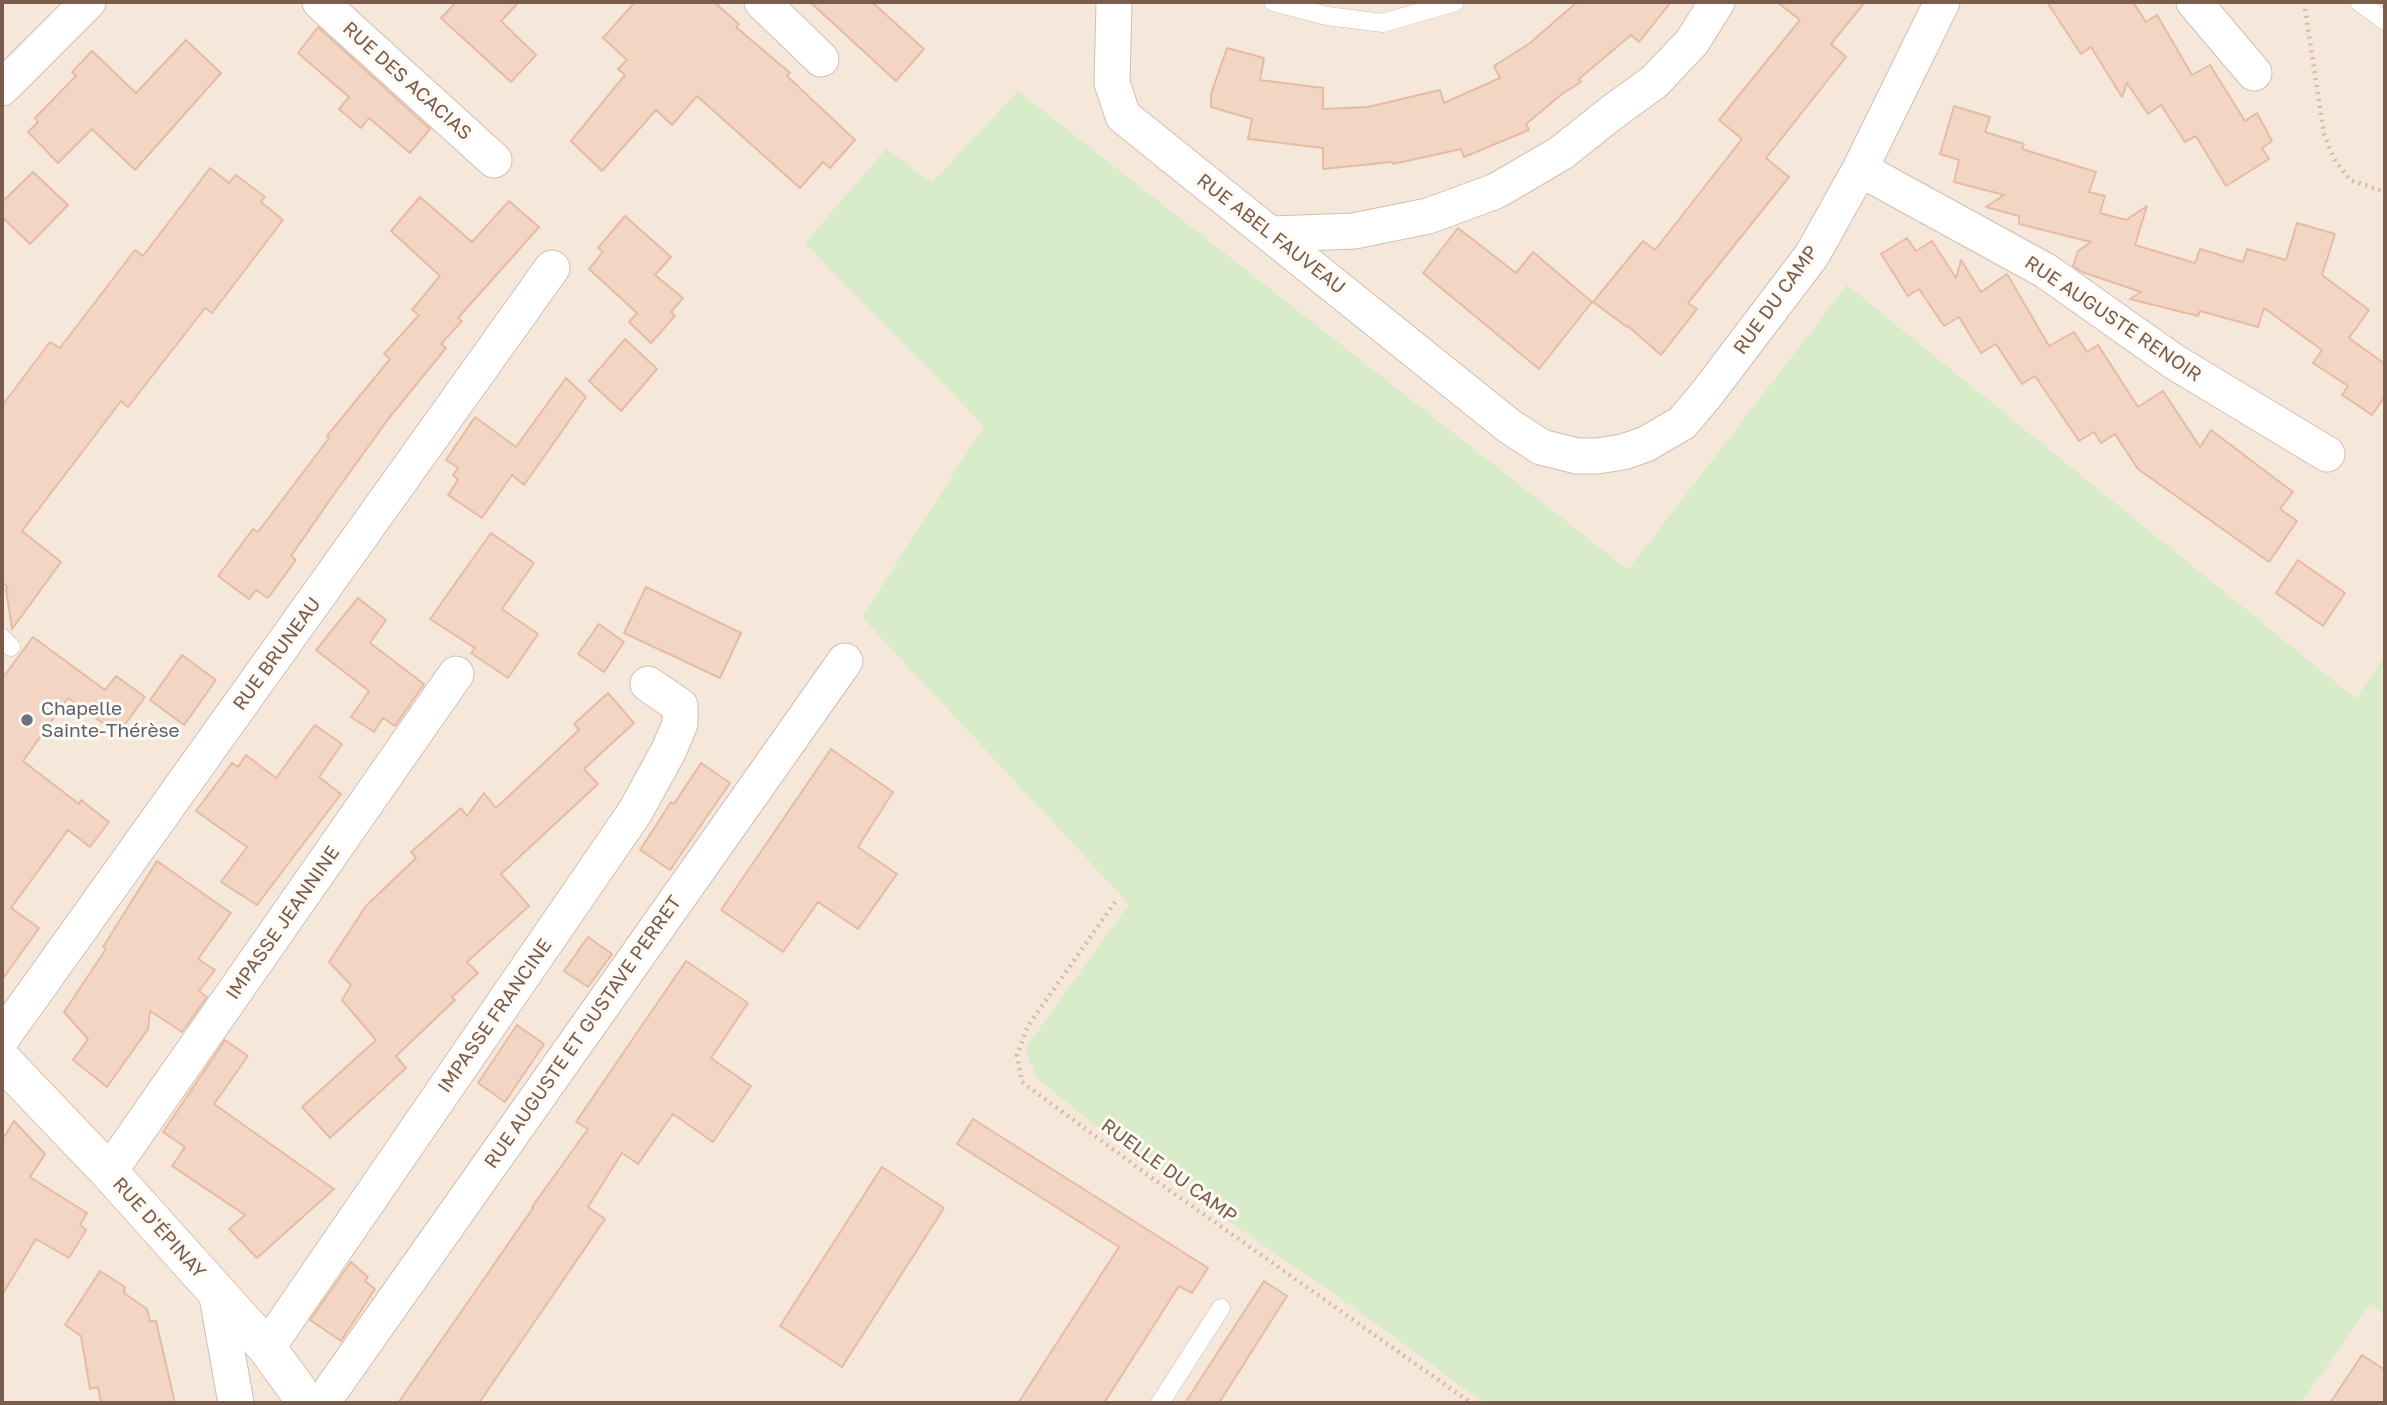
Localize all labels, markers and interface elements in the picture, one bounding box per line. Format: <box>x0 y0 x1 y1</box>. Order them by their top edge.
street label: RUE DES ACACIAS <box>338 17 476 145</box>
street label: RUE ABEL FAUVEAU <box>1192 169 1350 299</box>
street label: RUE DU CAMP <box>1729 241 1823 359</box>
street label: RUE AUGUSTE RENOIR <box>2020 251 2206 387</box>
street label: RUE BRUNEAU <box>228 593 326 715</box>
place label: Chapelle Sainte-Thérèse <box>41 698 180 742</box>
marker: Chapelle Sainte-Thérèse <box>19 712 35 728</box>
street label: IMPASSE JEANNINE <box>221 842 345 1004</box>
street label: RUE AUGUSTE ET GUSTAVE PERRET <box>480 891 686 1173</box>
street label: IMPASSE FRANCINE <box>433 935 557 1097</box>
street label: RUELLE DU CAMP <box>1097 1114 1241 1228</box>
street label: RUE D'ÉPINAY <box>108 1173 210 1283</box>

